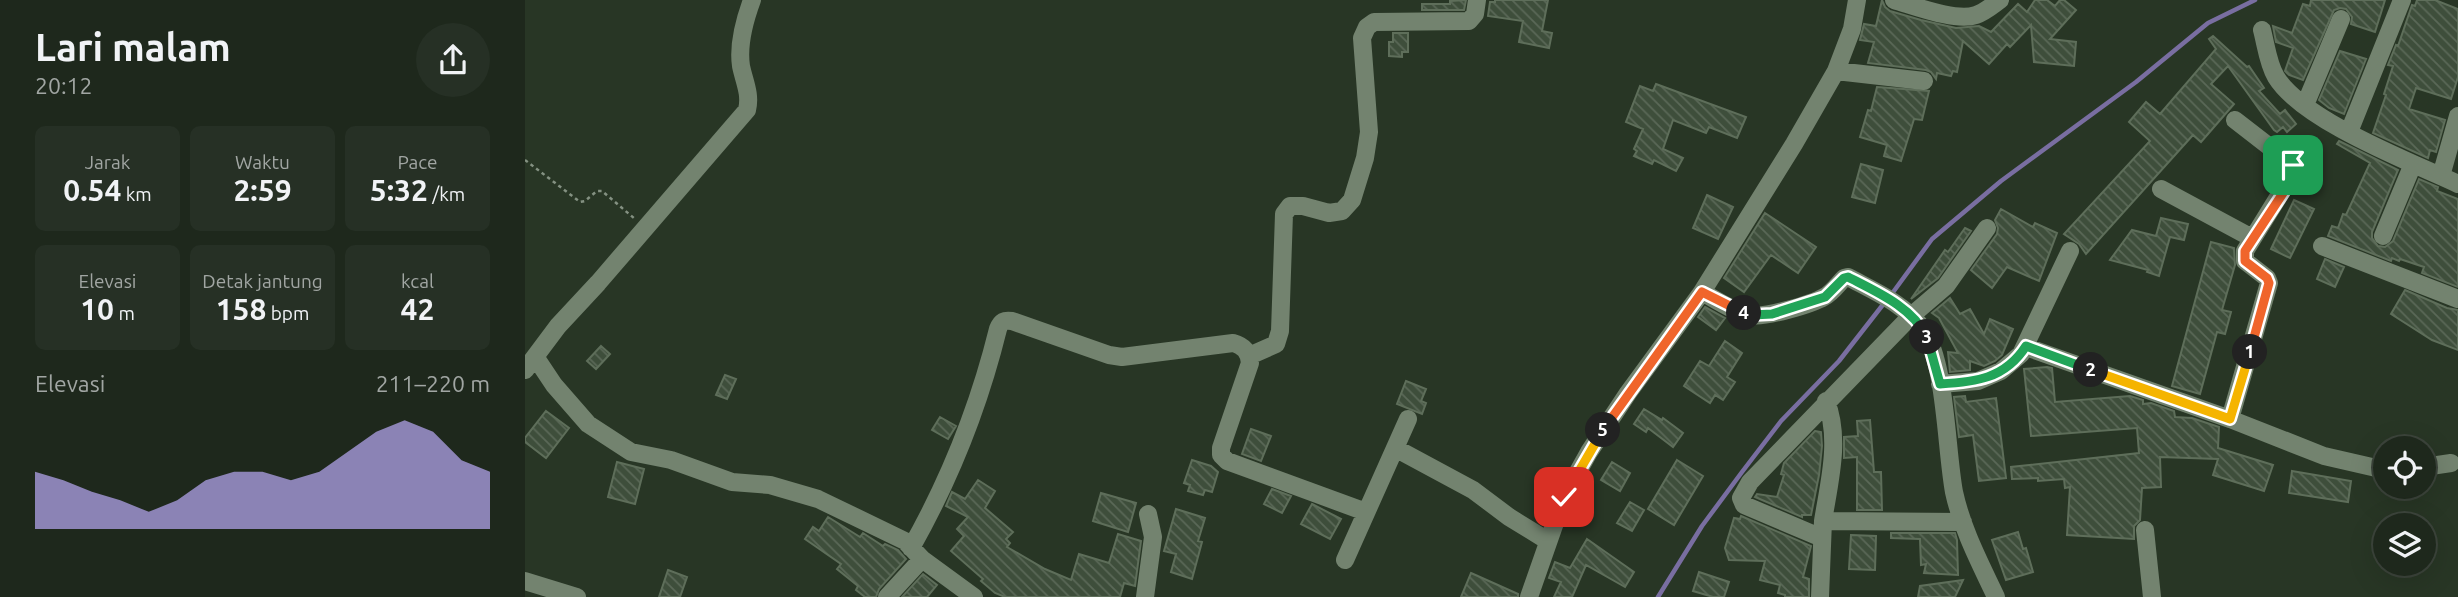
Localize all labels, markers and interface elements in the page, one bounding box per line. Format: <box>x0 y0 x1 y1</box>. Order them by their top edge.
button: share <box>416 23 490 97</box>
text: Lari malam <box>35 26 231 68</box>
text: 20:12 <box>35 73 93 98</box>
pin <box>2263 135 2323 195</box>
icon: arrive <box>2274 146 2312 184</box>
text: Jarak <box>85 151 130 173</box>
text: Waktu <box>235 151 290 173</box>
text: Pace <box>397 151 438 173</box>
text: 0.54 <box>63 173 121 207</box>
text: 2:59 <box>233 173 292 207</box>
text: 5:32 <box>370 173 428 207</box>
text: km <box>121 183 152 205</box>
text: /km <box>428 183 465 205</box>
text: Elevasi <box>78 270 137 292</box>
text: Detak jantung <box>202 270 323 292</box>
text: kcal <box>401 270 434 292</box>
text: 10 <box>80 292 114 326</box>
text: 158 <box>216 292 266 326</box>
text: 42 <box>401 292 434 326</box>
pin: 4 <box>1727 296 1761 330</box>
text: 4 <box>1738 301 1749 323</box>
text: m <box>114 302 135 324</box>
text: bpm <box>266 302 309 324</box>
pin: 3 <box>1909 320 1945 354</box>
text: 3 <box>1921 325 1932 347</box>
pin: 1 <box>2233 334 2267 370</box>
text: 1 <box>2244 340 2255 362</box>
pin: 2 <box>2073 352 2109 388</box>
text: 2 <box>2085 358 2096 380</box>
text: Elevasi <box>35 371 105 396</box>
text: 211–220 m <box>376 371 490 396</box>
pin: 5 <box>1585 412 1621 448</box>
text: 5 <box>1597 418 1608 440</box>
map controls <box>2373 436 2436 576</box>
button: locate <box>2373 436 2436 499</box>
pin <box>1534 467 1594 527</box>
icon: check <box>1545 478 1583 516</box>
button: layers <box>2373 513 2436 576</box>

